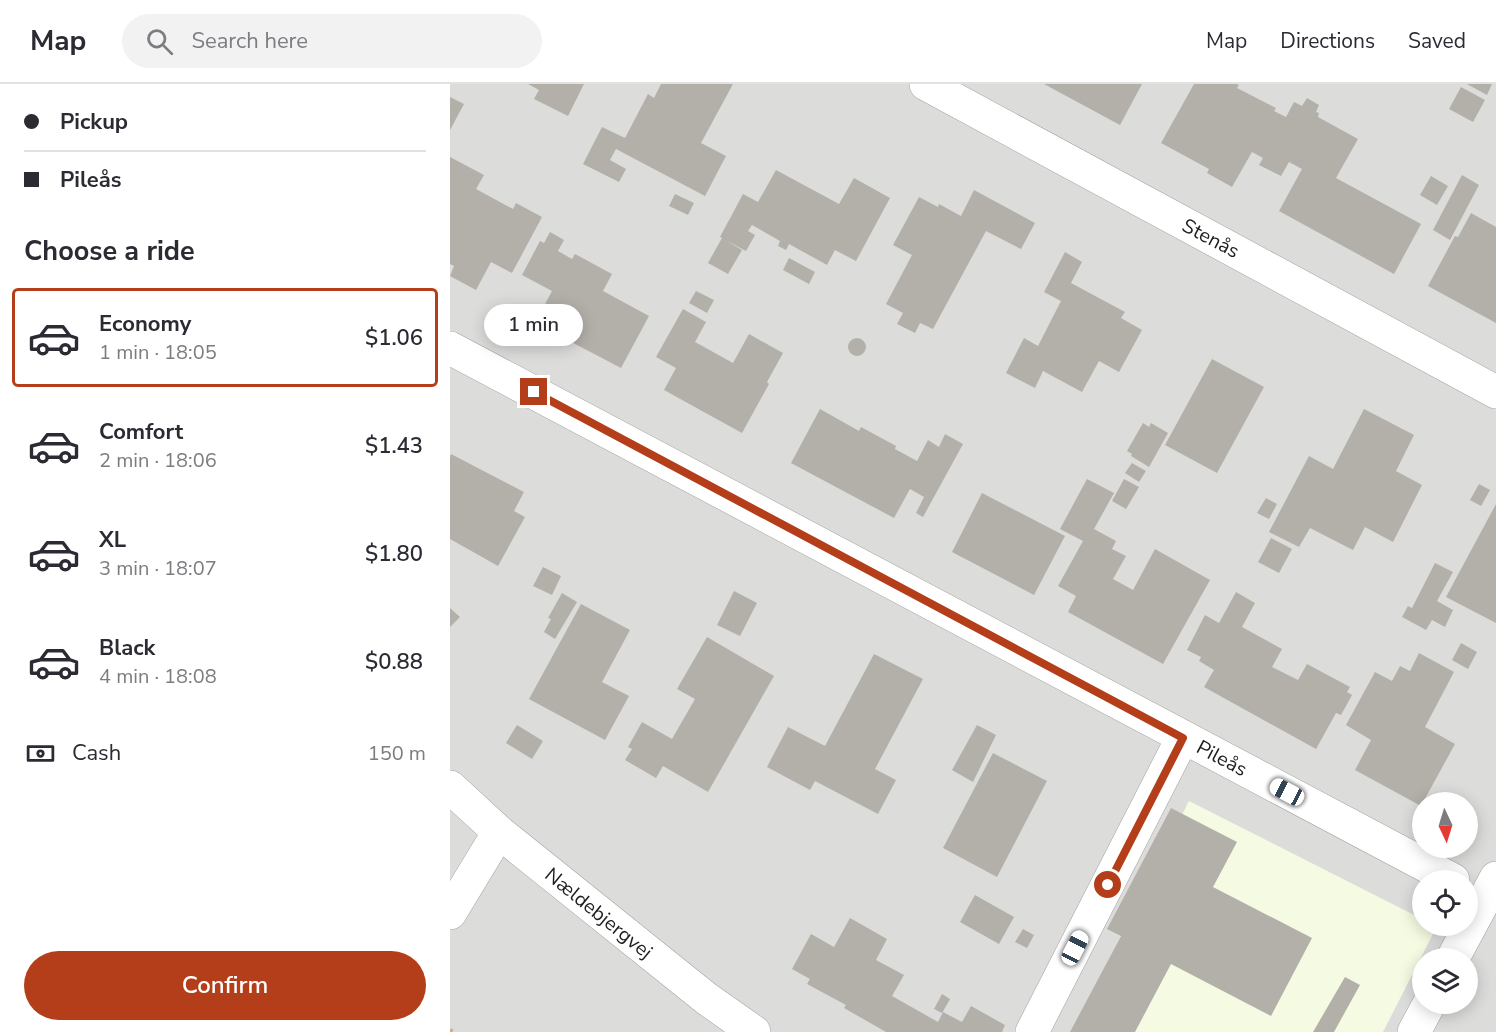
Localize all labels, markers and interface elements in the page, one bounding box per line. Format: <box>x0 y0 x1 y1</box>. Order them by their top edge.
search box <box>122 14 542 68</box>
text: Map <box>30 22 86 60</box>
icon: search <box>143 25 176 58</box>
text: Search here <box>191 26 308 56</box>
text: Map <box>1206 27 1247 55</box>
text: Directions <box>1280 27 1375 55</box>
text: Saved <box>1408 27 1466 55</box>
text: Pickup <box>60 107 128 137</box>
text: Pileås <box>60 165 122 195</box>
street label: Stenås <box>1177 212 1244 265</box>
text: Choose a ride <box>24 233 195 270</box>
callout: 1 min <box>484 305 584 347</box>
text: Economy <box>99 309 191 339</box>
icon: car <box>27 311 81 365</box>
text: 1 min <box>508 311 559 338</box>
text: $1.06 <box>365 323 423 353</box>
text: 1 min · 18:05 <box>99 339 217 366</box>
route end <box>520 378 547 405</box>
text: Comfort <box>99 417 183 447</box>
icon: car <box>27 419 81 473</box>
text: $1.43 <box>365 431 423 461</box>
text: 2 min · 18:06 <box>99 447 217 474</box>
text: XL <box>99 525 126 555</box>
icon: car <box>27 527 81 581</box>
text: $1.80 <box>365 539 423 569</box>
text: 3 min · 18:07 <box>99 555 217 582</box>
text: Black <box>99 633 155 663</box>
icon: car <box>27 635 81 689</box>
text: $0.88 <box>365 647 423 677</box>
text: 4 min · 18:08 <box>99 663 217 690</box>
street label: Pileås <box>1192 734 1252 783</box>
icon: cash <box>24 737 57 770</box>
text: Cash <box>72 738 121 768</box>
text: 150 m <box>368 740 426 767</box>
car <box>1267 776 1307 808</box>
north arrow <box>1412 792 1478 858</box>
map controls <box>1412 792 1478 1014</box>
street label: Nældebjergvej <box>539 862 658 965</box>
button: locate <box>1412 870 1478 936</box>
route start <box>1094 871 1121 898</box>
car <box>1059 928 1091 968</box>
button: layers <box>1412 948 1478 1014</box>
button: Confirm <box>24 951 426 1020</box>

